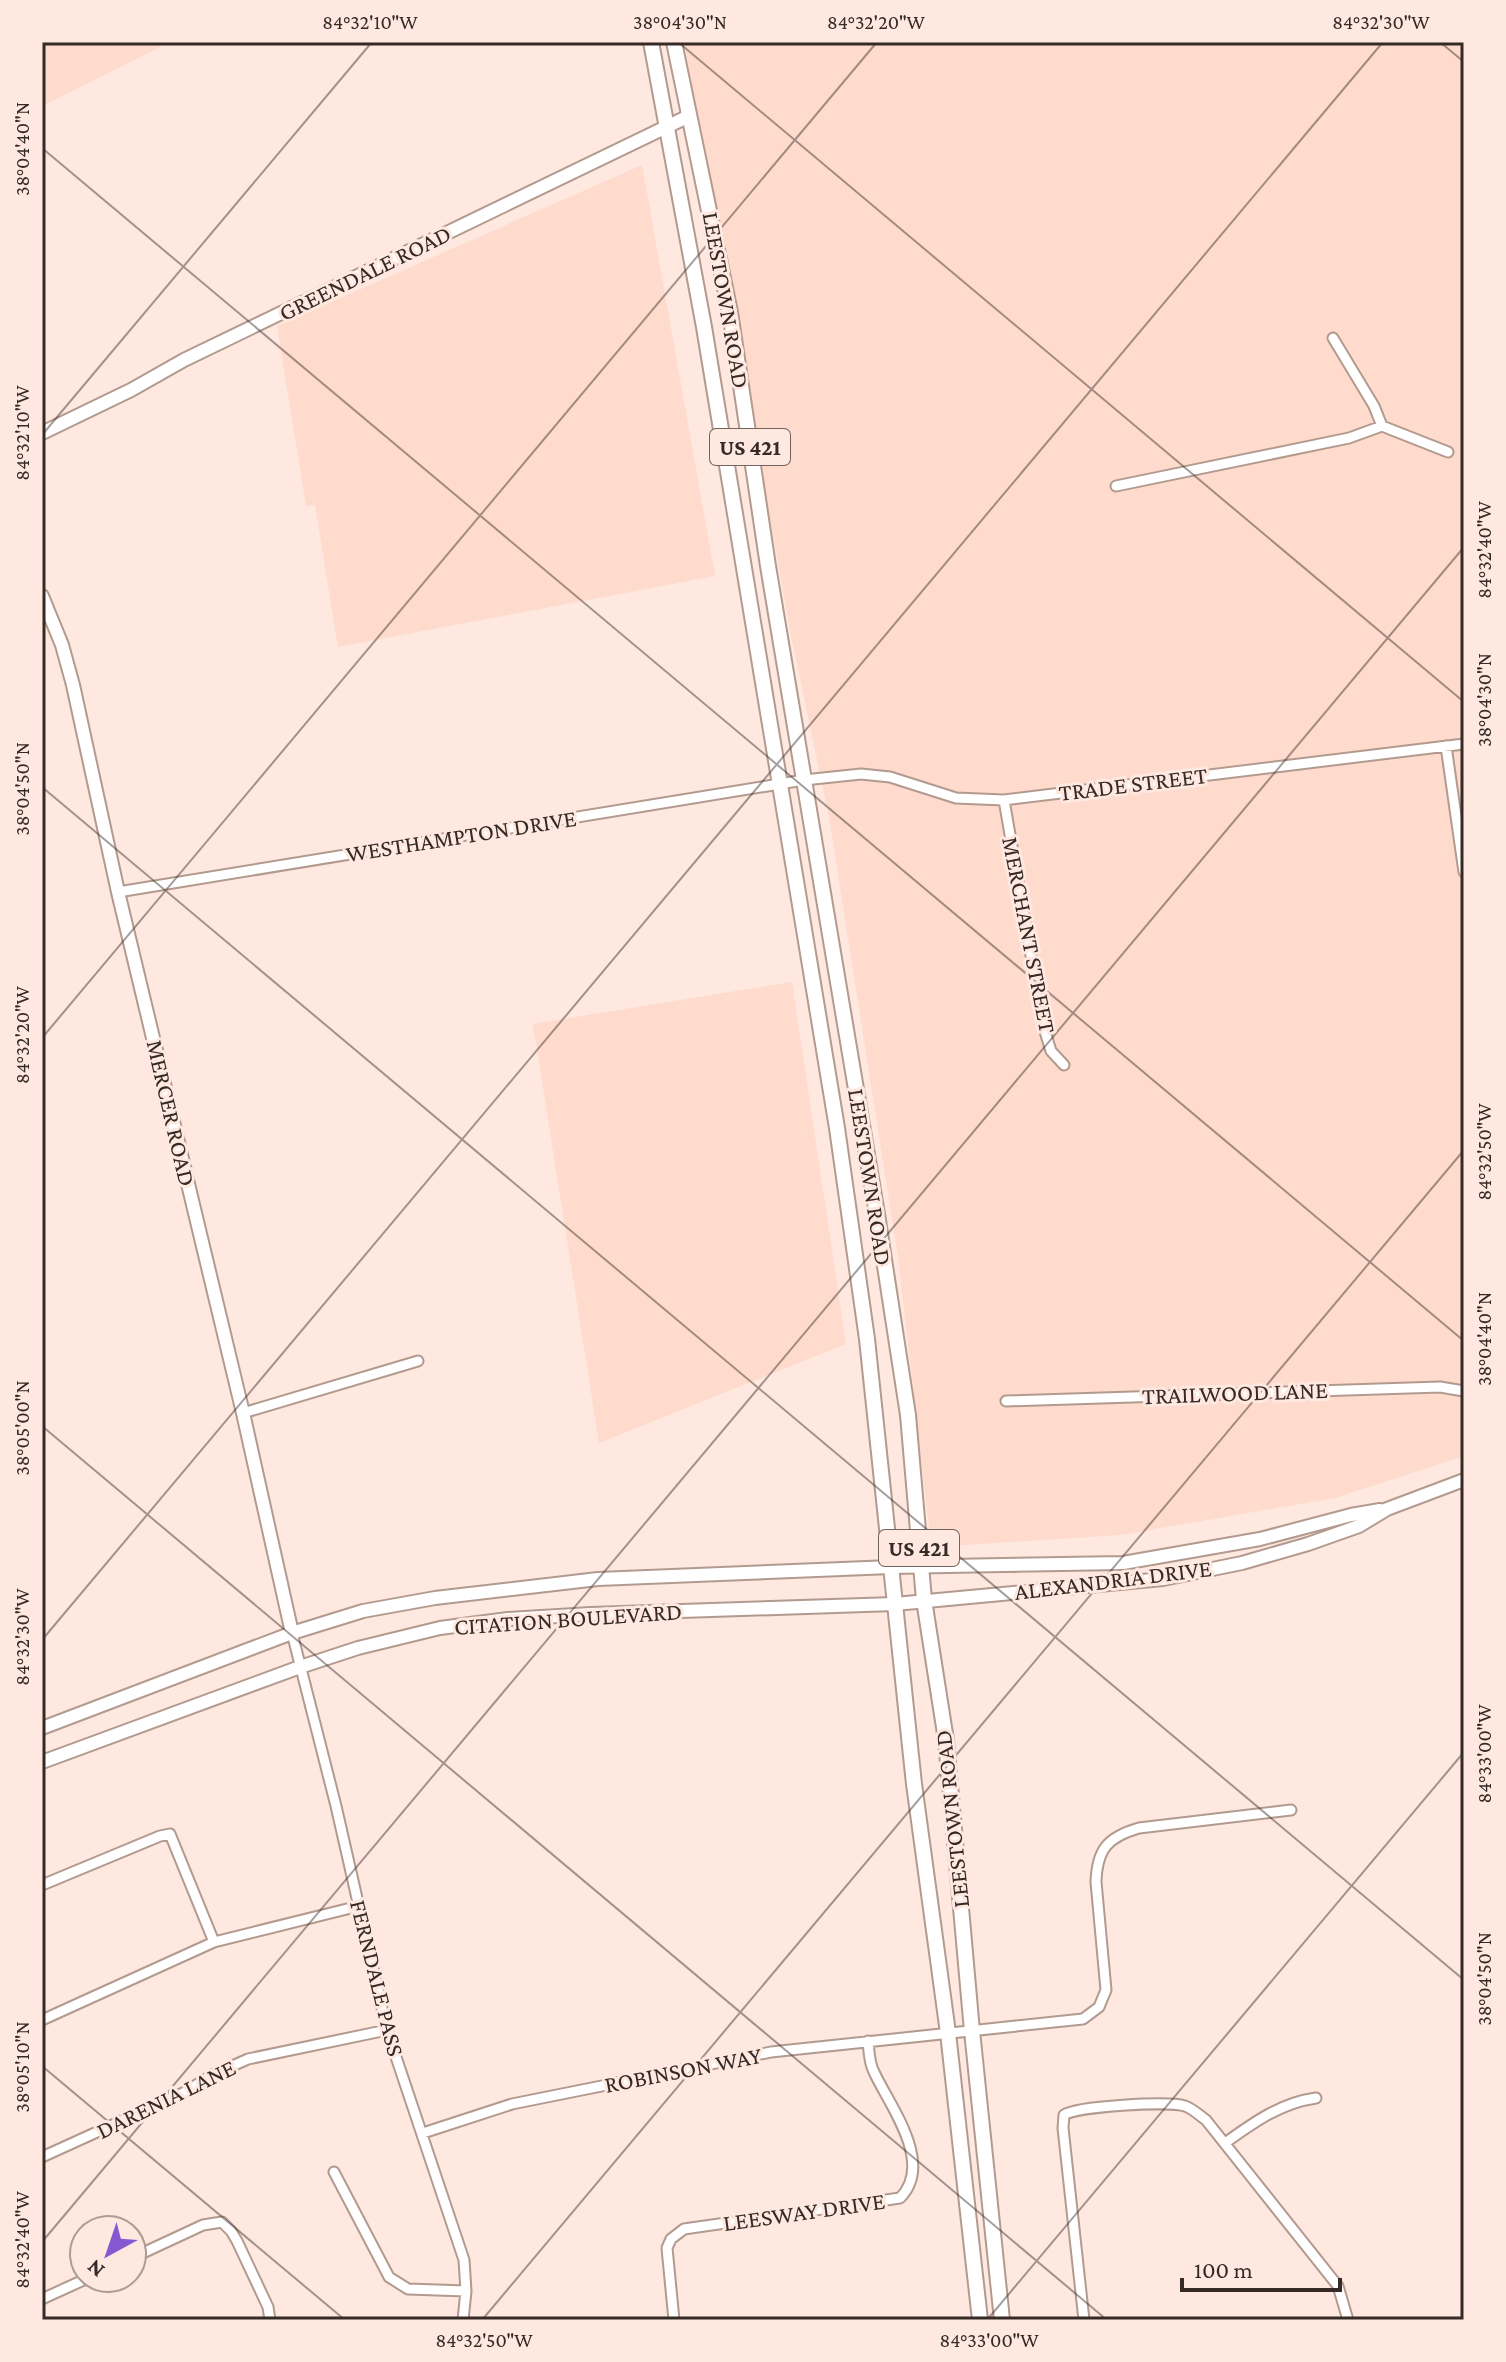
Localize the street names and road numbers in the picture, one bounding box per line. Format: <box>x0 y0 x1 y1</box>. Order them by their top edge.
street label: LEESTOWN ROAD <box>698 210 755 390</box>
street label: GREENDALE ROAD <box>274 219 455 326</box>
road number: US 421 <box>710 429 790 465</box>
street label: TRADE STREET <box>1057 761 1209 806</box>
street label: WESTHAMPTON DRIVE <box>344 804 578 867</box>
street label: MERCHANT STREET <box>997 834 1062 1035</box>
street label: MERCER ROAD <box>142 1037 201 1189</box>
street label: LEESTOWN ROAD <box>843 1087 898 1267</box>
street label: TRAILWOOD LANE <box>1141 1376 1328 1409</box>
road number: US 421 <box>879 1530 959 1566</box>
street label: ALEXANDRIA DRIVE <box>1013 1554 1213 1605</box>
street label: CITATION BOULEVARD <box>453 1597 683 1640</box>
street label: LEESTOWN ROAD <box>929 1729 974 1909</box>
street label: FERNDALE PASS <box>345 1897 410 2059</box>
street label: ROBINSON WAY <box>602 2041 764 2098</box>
street label: DARENIA LANE <box>92 2053 240 2144</box>
street label: LEESWAY DRIVE <box>721 2187 887 2236</box>

